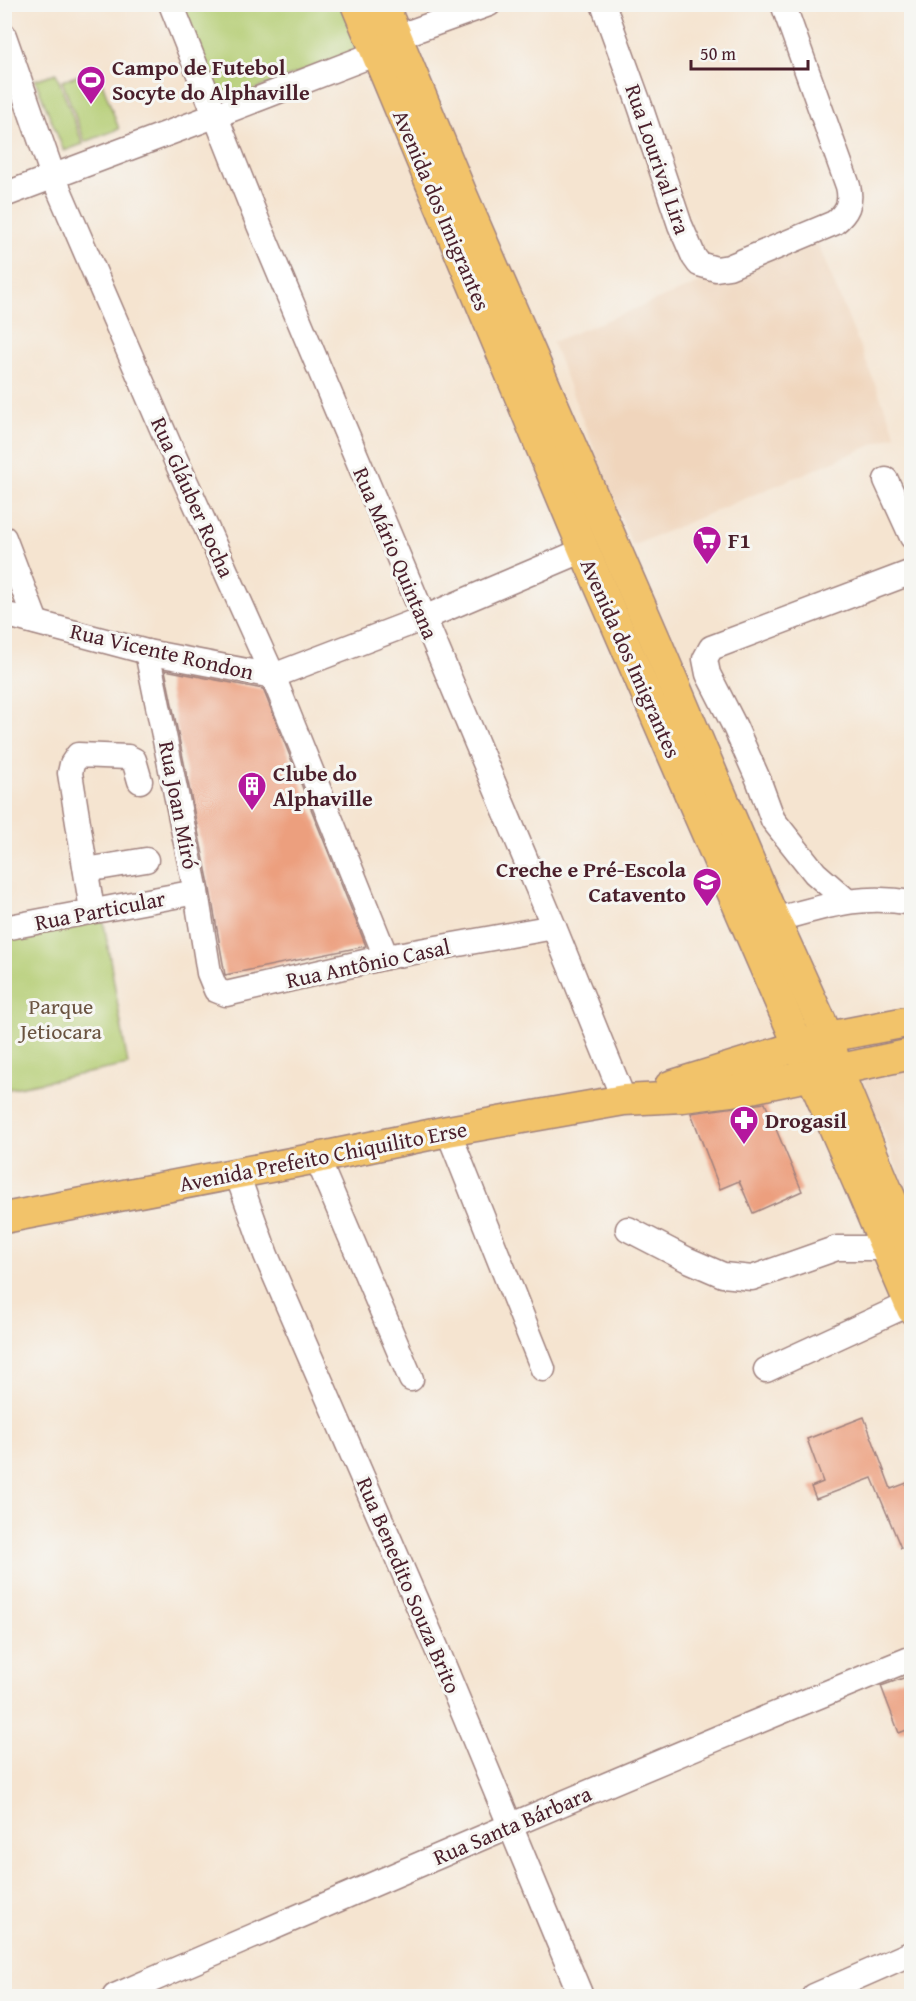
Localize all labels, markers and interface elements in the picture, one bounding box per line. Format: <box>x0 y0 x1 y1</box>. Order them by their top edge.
scale bar <box>691 33 808 71</box>
text: 50 m <box>700 40 736 67</box>
place label: Campo de Futebol Socyte do Alphaville <box>112 51 310 108</box>
sports icon: Campo de Futebol Socyte do Alphaville <box>75 64 107 106</box>
street label: Rua Lourival Lira <box>617 80 699 239</box>
street label: Avenida dos Imigrantes <box>385 105 499 315</box>
street label: Rua Gláuber Rocha <box>143 411 243 583</box>
street label: Rua Mário Quintana <box>345 462 447 645</box>
supermarket icon: F1 <box>691 524 723 566</box>
place label: F1 <box>728 524 751 556</box>
street label: Avenida dos Imigrantes <box>573 553 689 763</box>
street label: Rua Vicente Rondon <box>67 614 257 688</box>
street label: Rua Joan Miró <box>151 738 207 872</box>
place label: Clube do Alphaville <box>273 757 373 814</box>
building icon: Clube do Alphaville <box>236 770 268 812</box>
place label: Creche e Pré-Escola Catavento <box>496 853 687 910</box>
school or university icon: Creche e Pré-Escola Catavento <box>691 866 723 908</box>
street label: Rua Particular <box>32 882 168 938</box>
street label: Rua Antônio Casal <box>283 930 453 996</box>
park label: Parque Jetiocara <box>17 990 103 1047</box>
pharmacy icon: Drogasil <box>728 1104 760 1146</box>
place label: Drogasil <box>765 1104 847 1136</box>
street label: Avenida Prefeito Chiquilito Erse <box>176 1112 470 1200</box>
street label: Rua Benedito Souza Brito <box>349 1472 469 1698</box>
street label: Rua Santa Bárbara <box>428 1777 597 1873</box>

